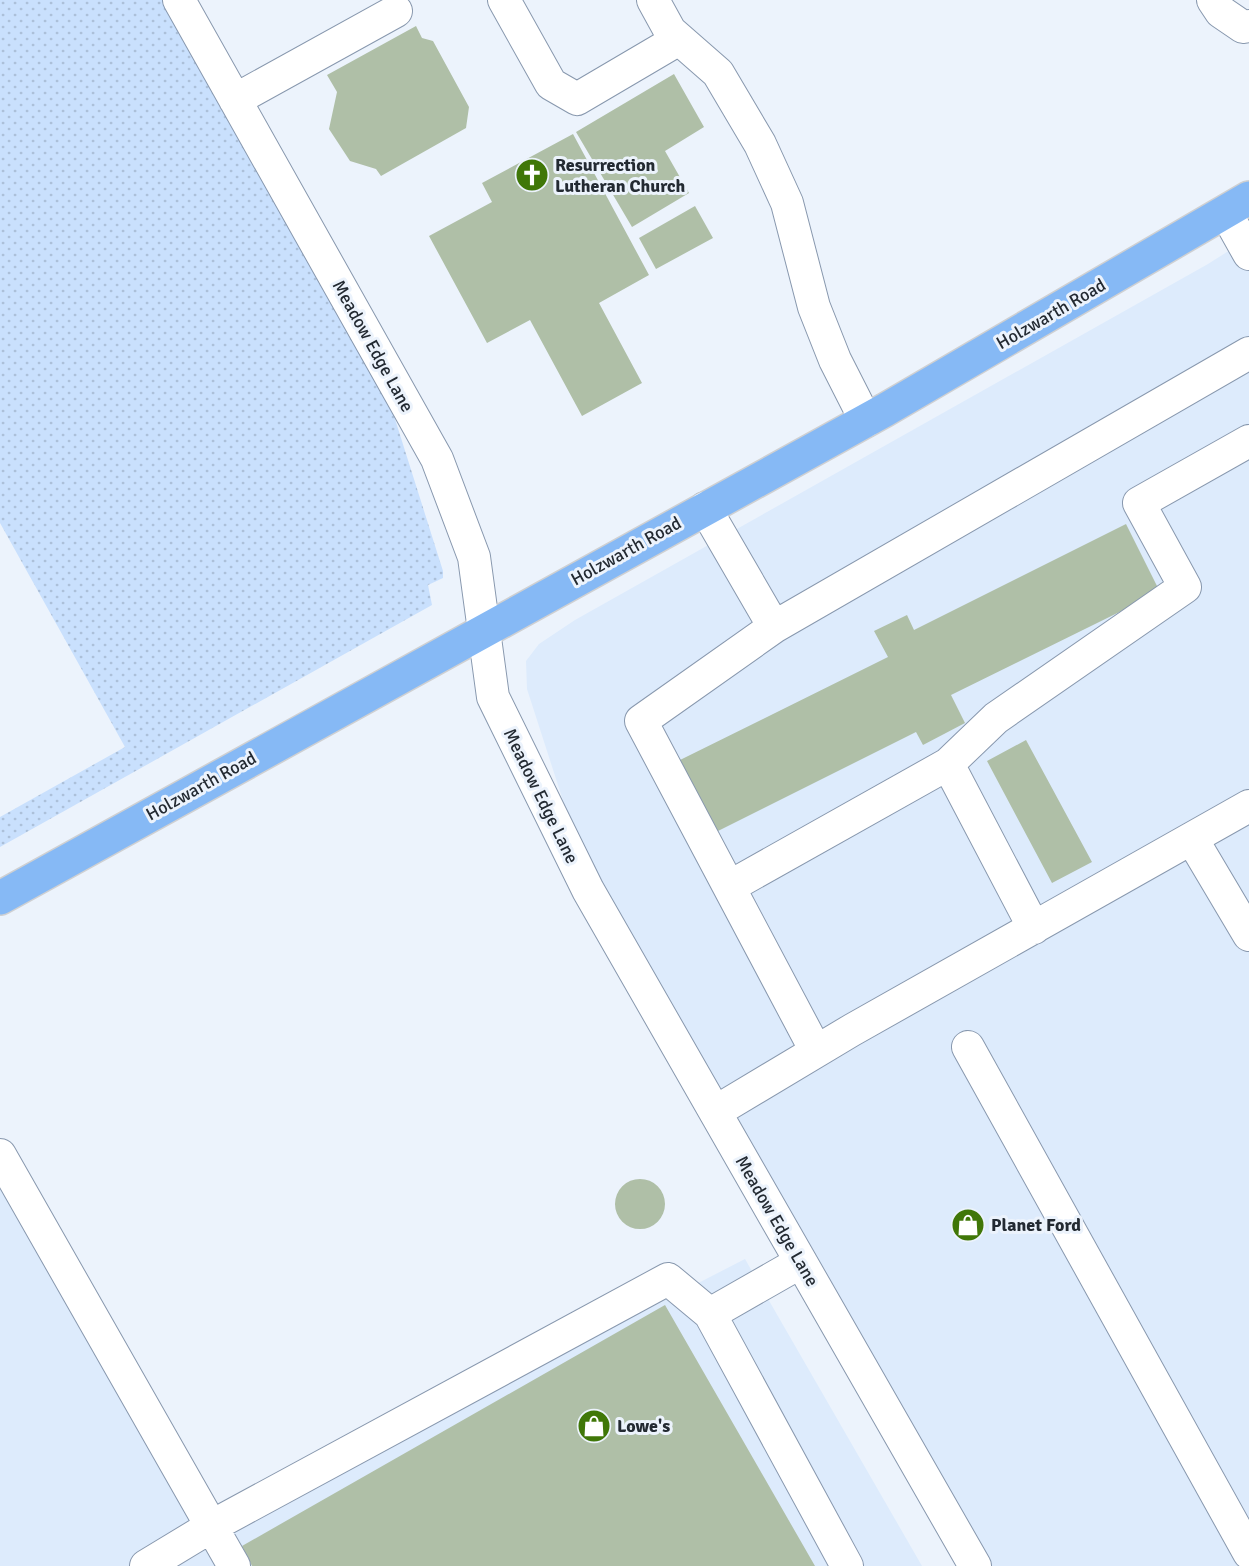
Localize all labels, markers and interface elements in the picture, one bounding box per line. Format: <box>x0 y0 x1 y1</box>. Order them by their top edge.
place label: Resurrection Lutheran Church <box>555 154 686 197</box>
church icon: Resurrection Lutheran Church <box>514 157 550 193</box>
street label: Holzwarth Road <box>992 274 1110 354</box>
street label: Meadow Edge Lane <box>328 276 418 416</box>
street label: Holzwarth Road <box>567 512 685 590</box>
street label: Meadow Edge Lane <box>499 725 583 867</box>
street label: Holzwarth Road <box>142 747 260 825</box>
street label: Meadow Edge Lane <box>731 1152 823 1290</box>
shop icon: Planet Ford <box>950 1207 986 1243</box>
place label: Planet Ford <box>991 1214 1081 1236</box>
shop icon: Lowe's <box>576 1408 612 1444</box>
place label: Lowe's <box>617 1415 670 1437</box>

